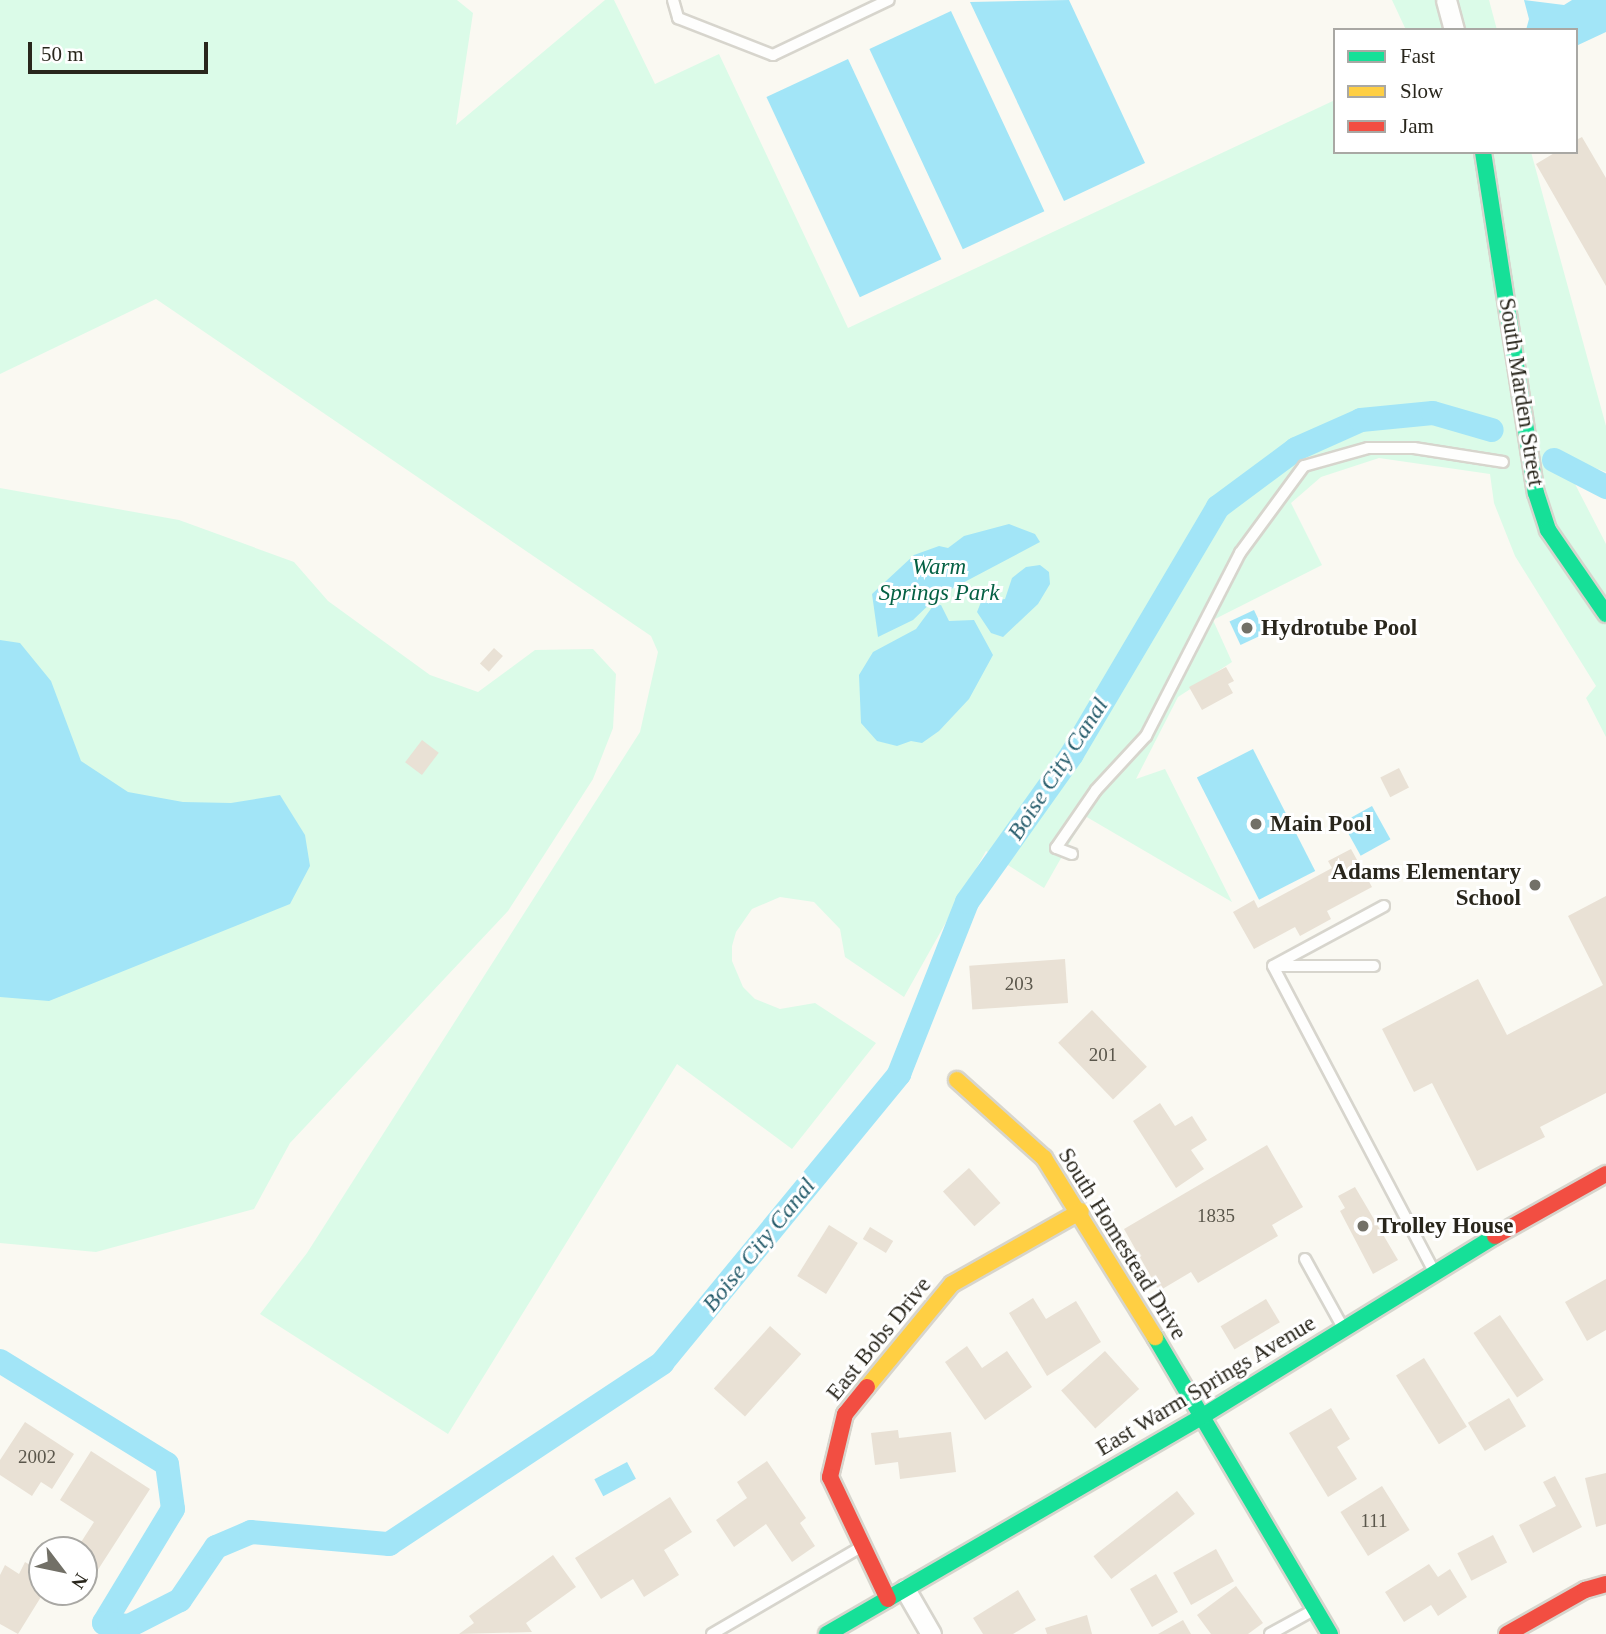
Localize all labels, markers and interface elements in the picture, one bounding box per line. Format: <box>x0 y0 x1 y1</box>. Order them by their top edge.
scale bar <box>32 28 212 72</box>
legend <box>1333 28 1578 154</box>
text: 50 m <box>41 42 84 66</box>
text: Fast <box>1400 44 1435 68</box>
text: Slow <box>1400 79 1443 103</box>
text: Jam <box>1400 114 1434 138</box>
street label: South Marden Street <box>1492 296 1550 488</box>
park label: Warm Springs Park <box>879 553 999 607</box>
place label: Hydrotube Pool <box>1261 614 1417 642</box>
marker: Hydrotube Pool <box>1239 620 1255 636</box>
water label: Boise City Canal <box>1001 692 1115 846</box>
place label: Main Pool <box>1270 810 1372 838</box>
marker: Main Pool <box>1248 816 1264 832</box>
place label: Adams Elementary School <box>1331 858 1521 912</box>
marker: Adams Elementary School <box>1527 877 1543 893</box>
house number: 203 <box>1005 973 1033 995</box>
house number: 201 <box>1089 1044 1117 1066</box>
street label: South Homestead Drive <box>1052 1143 1192 1345</box>
water label: Boise City Canal <box>696 1172 822 1318</box>
house number: 1835 <box>1197 1205 1235 1227</box>
place label: Trolley House <box>1377 1212 1514 1240</box>
marker: Trolley House <box>1355 1218 1371 1234</box>
street label: East Bobs Drive <box>821 1272 937 1406</box>
street label: East Warm Springs Avenue <box>1091 1309 1321 1463</box>
house number: 2002 <box>18 1446 56 1468</box>
house number: 111 <box>1360 1510 1388 1532</box>
north arrow <box>28 1536 98 1606</box>
text: N <box>67 1570 92 1593</box>

